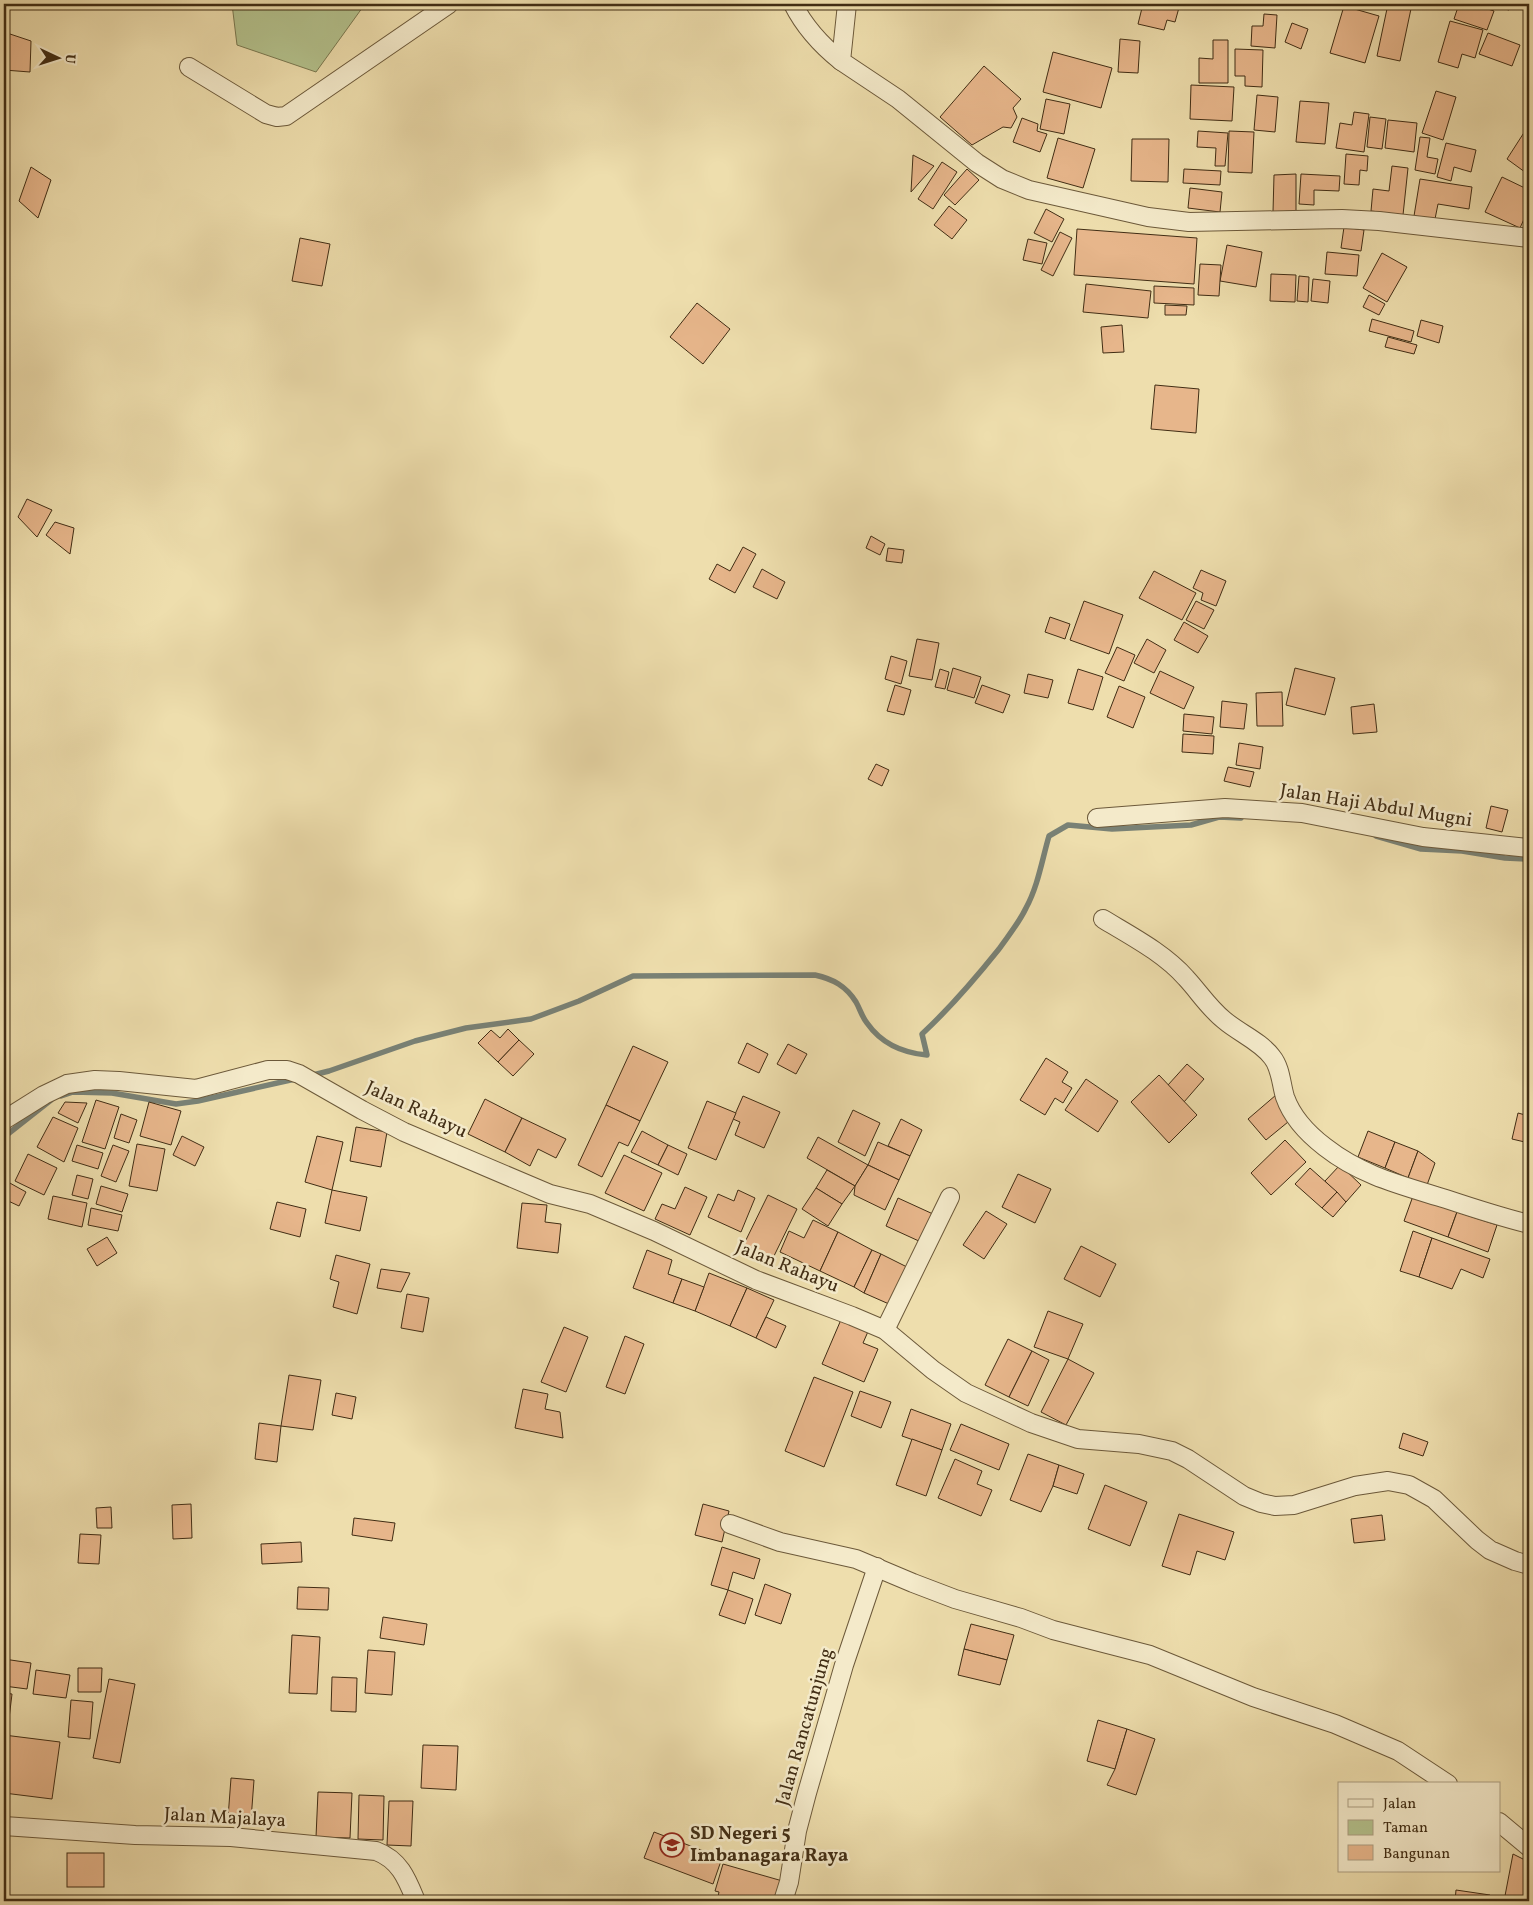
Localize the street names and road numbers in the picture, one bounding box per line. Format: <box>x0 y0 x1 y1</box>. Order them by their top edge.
street label: Jalan Haji Abdul Mugni <box>1278 778 1474 834</box>
street label: Jalan Rahayu <box>361 1075 471 1145</box>
street label: Jalan Rahayu <box>731 1234 843 1300</box>
street label: Jalan Rancatunjung <box>770 1645 840 1809</box>
street label: Jalan Majalaya <box>163 1802 287 1834</box>

